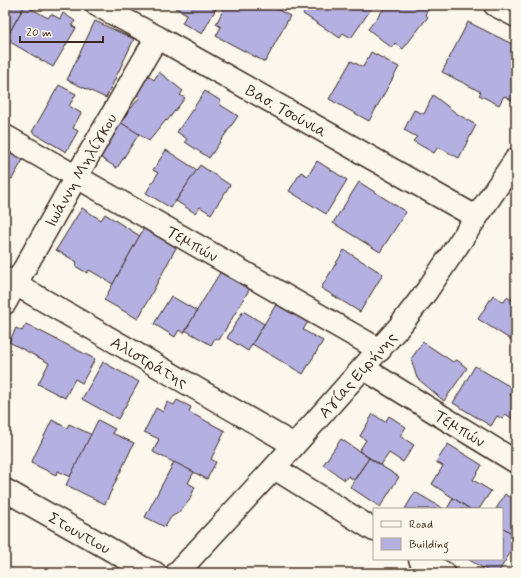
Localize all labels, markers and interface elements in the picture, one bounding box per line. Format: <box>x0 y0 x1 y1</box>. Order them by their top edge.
scale bar <box>20 18 103 44</box>
text: 20 m <box>26 25 52 41</box>
street label: Βασ. Τσούνια <box>242 80 330 143</box>
street label: Ιωάννη Μηλίγκου <box>41 110 123 231</box>
street label: Τεμπών <box>162 221 221 267</box>
street label: Αγίας Ειρήνης <box>314 328 402 423</box>
street label: Αλιστράτης <box>107 332 191 393</box>
street label: Τεμπών <box>430 405 489 453</box>
street label: Στουντιου <box>44 508 114 559</box>
legend <box>373 508 503 560</box>
text: Road <box>409 517 433 533</box>
text: Building <box>409 537 449 554</box>

